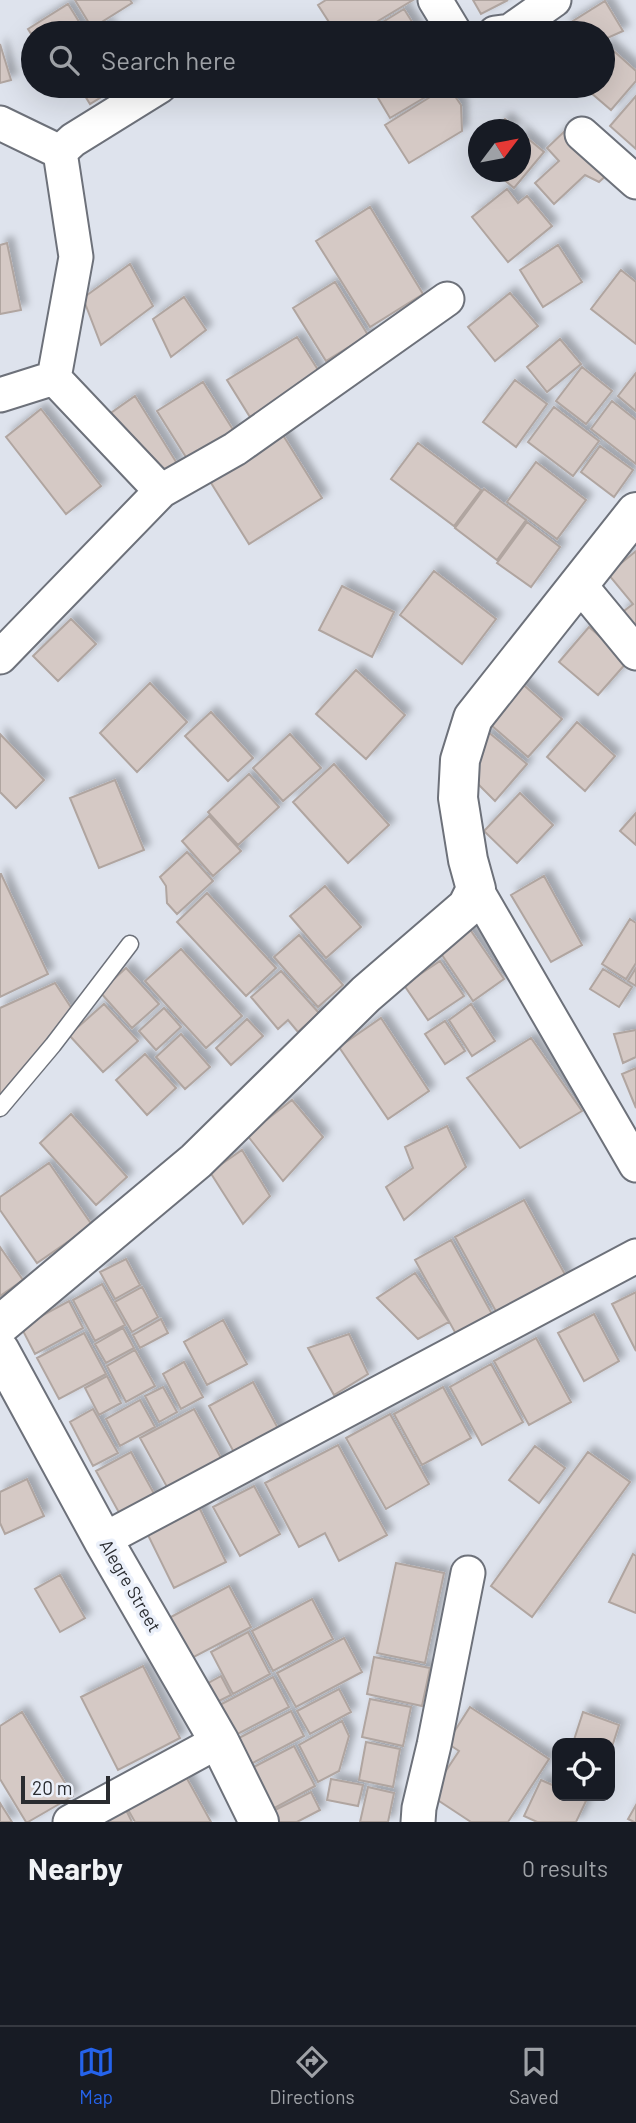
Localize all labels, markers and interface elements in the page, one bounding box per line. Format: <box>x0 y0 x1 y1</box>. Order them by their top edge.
search box <box>21 21 615 98</box>
icon: search <box>45 41 83 79</box>
text: Search here <box>101 44 236 75</box>
north arrow <box>468 119 531 182</box>
street label: Alegre Street <box>96 1535 166 1636</box>
map controls <box>552 1738 615 1801</box>
button: locate <box>552 1738 615 1801</box>
scale bar <box>21 1773 110 1805</box>
text: 20 m <box>32 1776 72 1799</box>
text: Nearby <box>28 1850 123 1886</box>
text: 0 results <box>522 1854 608 1882</box>
tab: Map <box>77 2043 115 2108</box>
tab: Directions <box>270 2043 355 2108</box>
tab: Saved <box>509 2043 559 2108</box>

